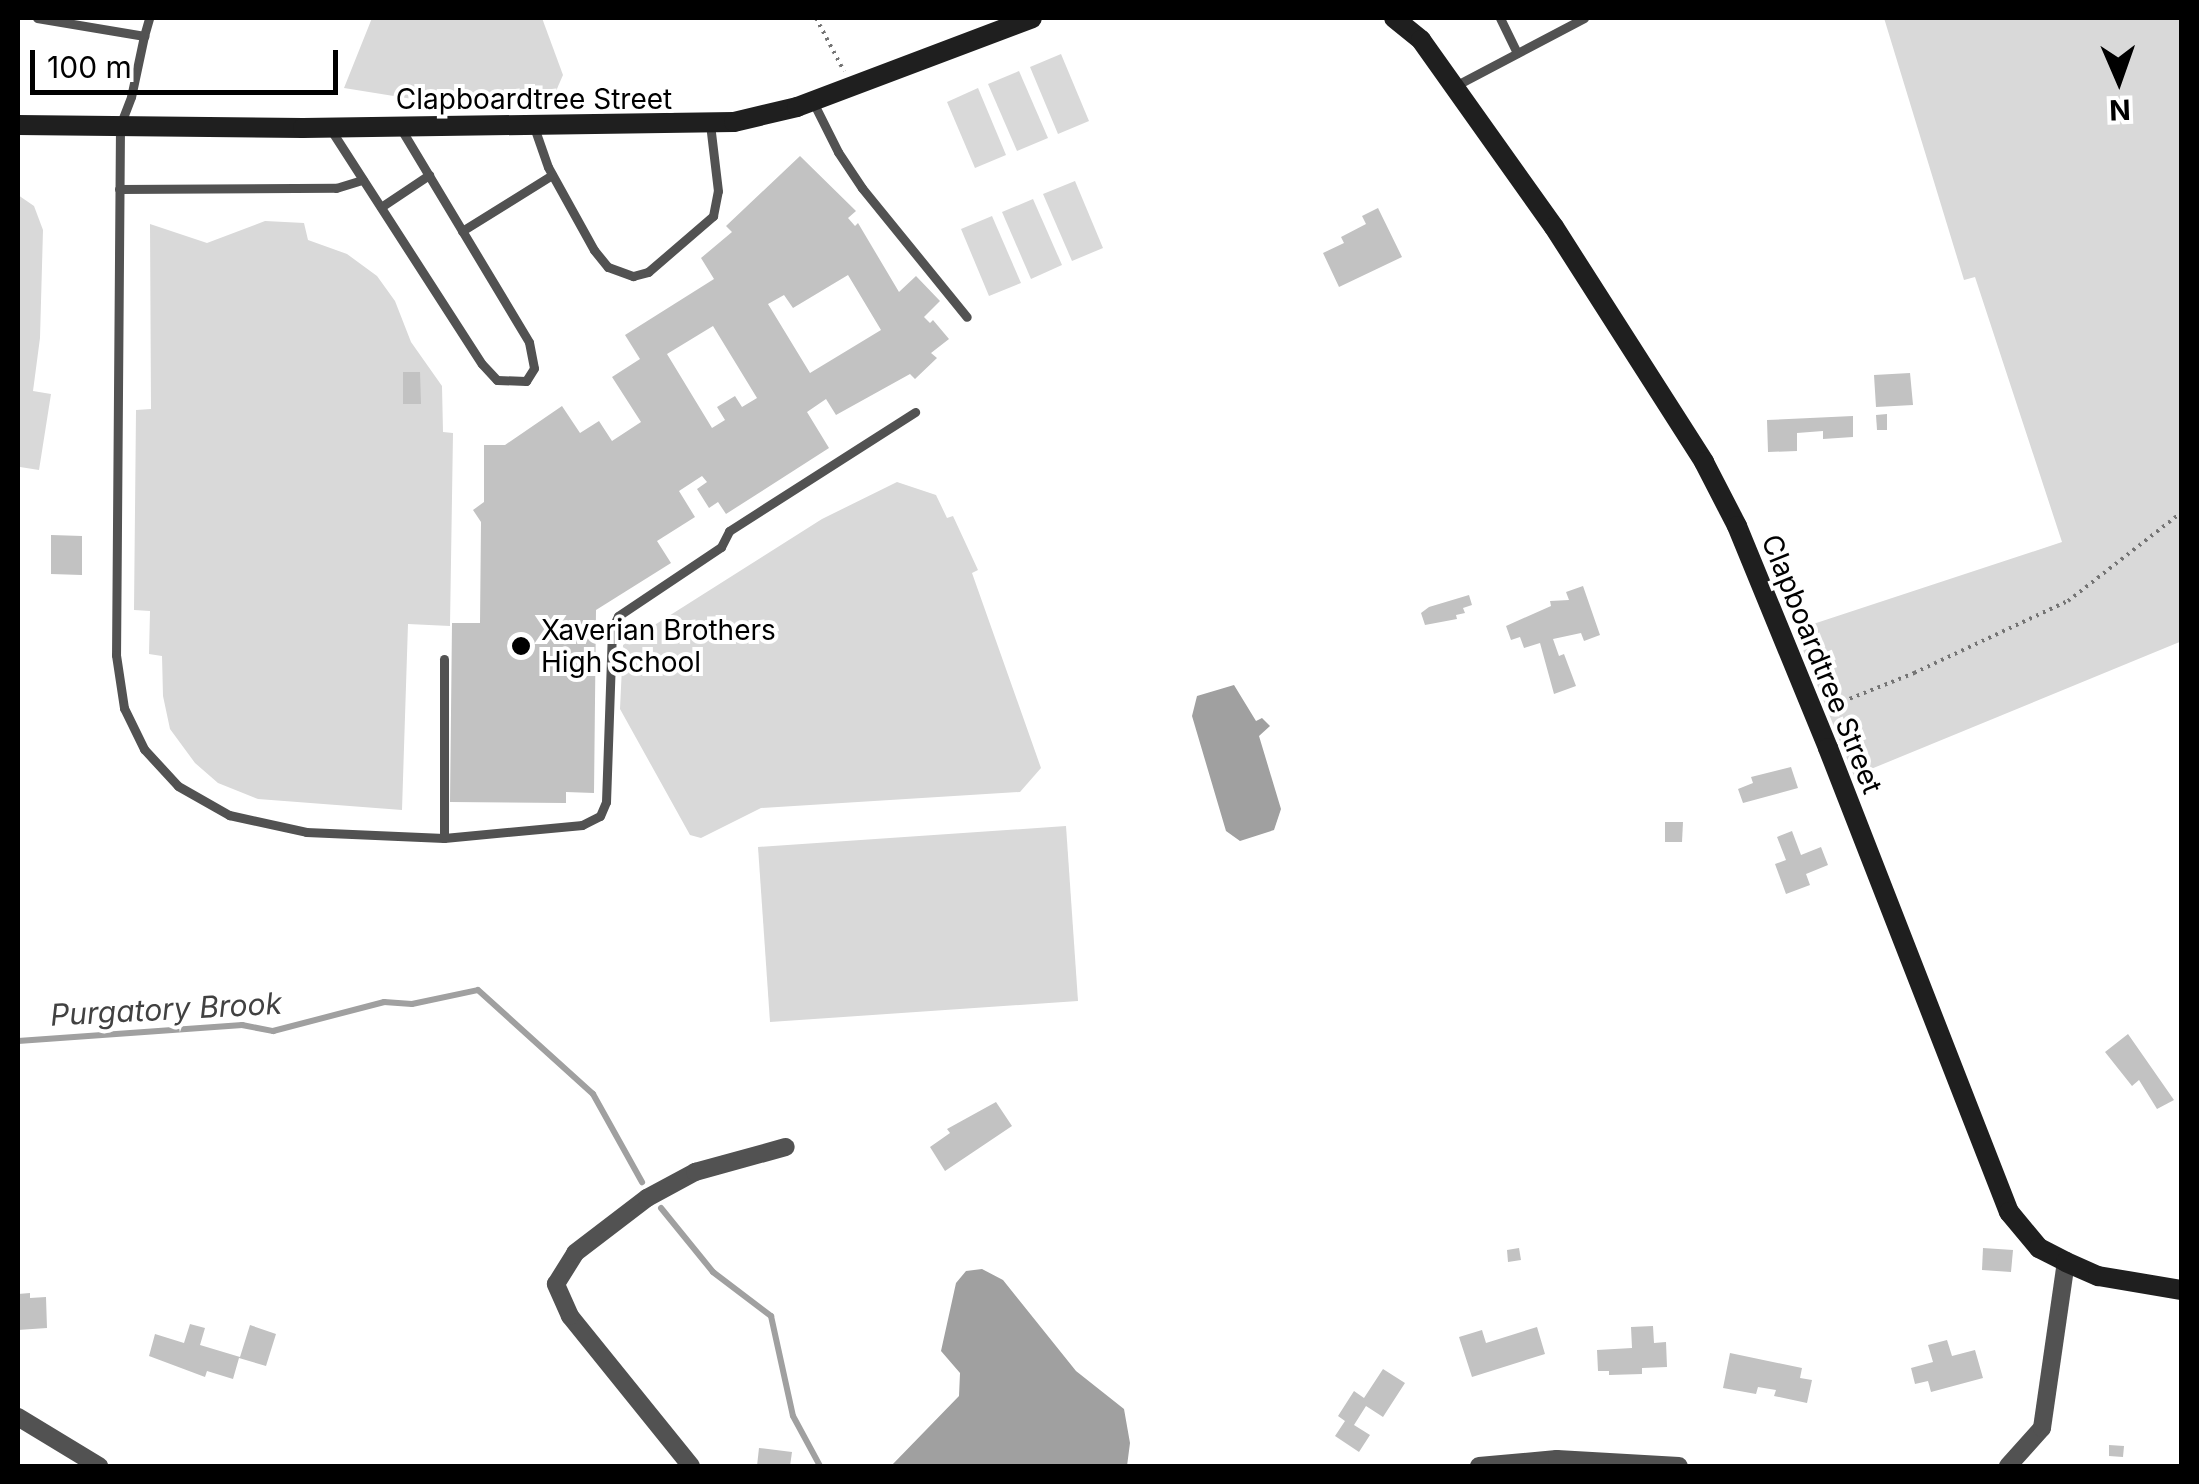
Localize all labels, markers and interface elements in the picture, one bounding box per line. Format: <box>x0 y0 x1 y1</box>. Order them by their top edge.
scale bar <box>35 30 342 92</box>
north arrow <box>2069 30 2169 130</box>
text: 100 m <box>47 49 132 85</box>
street label: Clapboardtree Street <box>396 82 672 116</box>
text: N <box>2109 93 2131 127</box>
street label: Clapboardtree Street <box>1755 530 1889 798</box>
place label: Xaverian Brothers High School <box>541 613 776 679</box>
marker: Xaverian Brothers High School <box>510 635 532 657</box>
water label: Purgatory Brook <box>49 985 283 1033</box>

